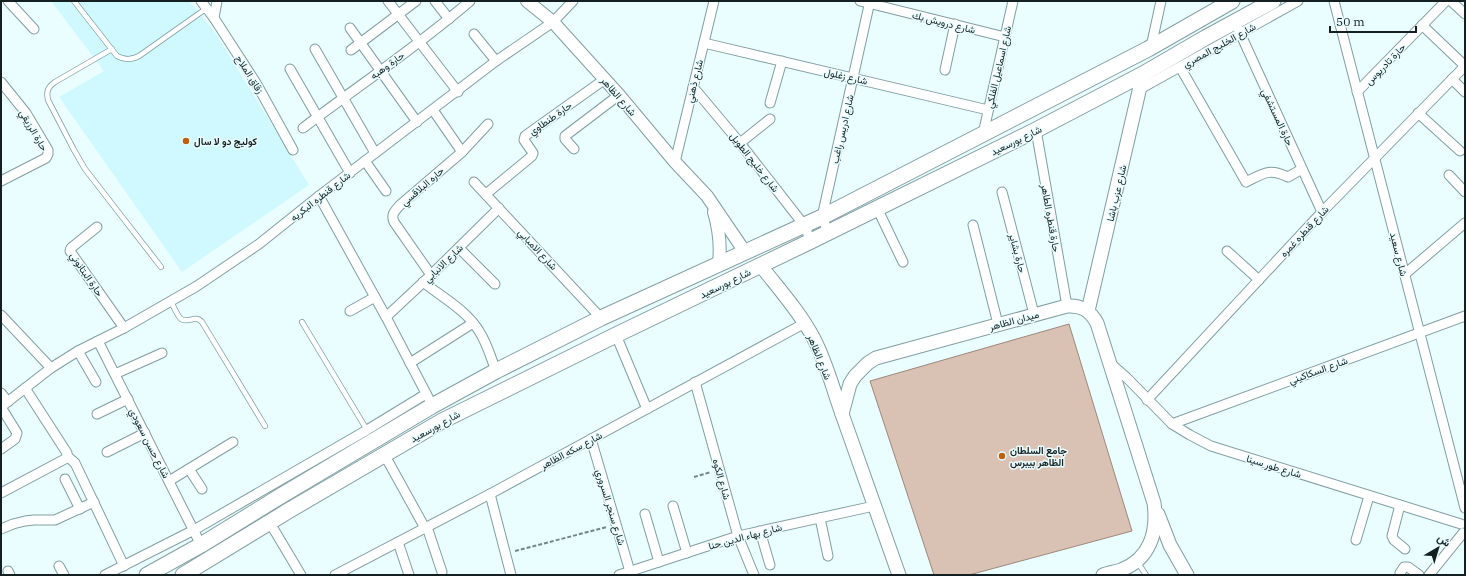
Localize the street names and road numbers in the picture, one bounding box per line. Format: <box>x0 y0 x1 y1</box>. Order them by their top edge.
street label: شارع درويش بك <box>911 8 977 37</box>
street label: شارع الخليج المصري <box>1180 20 1259 73</box>
street label: شارع اسماعيل الفلكي <box>983 25 1016 110</box>
street label: حارة تادريوس <box>1362 41 1409 88</box>
street label: حارة وهبه <box>368 49 407 82</box>
street label: زقاق الملاح <box>233 53 266 96</box>
street label: شارع ذهني <box>683 58 708 105</box>
street label: شارع زغلول <box>823 65 869 88</box>
street label: شارع الظاهر <box>597 73 639 119</box>
street label: حارة المستشفي <box>1257 86 1297 149</box>
street label: شارع ادريس راغب <box>828 93 857 165</box>
street label: حارة طنطاوي <box>526 99 576 140</box>
street label: حارة الرزيقي <box>15 107 51 155</box>
street label: شارع بورسعيد <box>989 122 1044 158</box>
street label: شارع خليج الطويل <box>727 130 782 195</box>
street label: شارع عزب باشا <box>1104 163 1129 223</box>
street label: حاره البلاقسي <box>398 164 448 210</box>
street label: شارع قنطره البكريه <box>287 169 353 224</box>
street label: حارة قنطره الطاهر <box>1038 182 1063 254</box>
street label: شارع قنطره غمره <box>1277 203 1332 260</box>
street label: شارع الامبابي <box>514 226 560 274</box>
street label: حارة بشاير <box>1006 231 1029 275</box>
street label: شارع سعيد <box>1387 231 1410 278</box>
street label: شارع الانبابي <box>421 241 467 287</box>
street label: حارة البتانوني <box>65 250 106 300</box>
street label: شارع بورسعيد <box>698 265 753 301</box>
street label: ميدان الظاهر <box>987 308 1040 334</box>
street label: شارع الظاهر <box>804 332 835 382</box>
street label: شارع السكاكيني <box>1287 354 1350 389</box>
street label: شارع حسن سعودي <box>124 406 173 481</box>
street label: شارع بورسعيد <box>408 407 463 445</box>
street label: شارع سكه الظاهر <box>537 429 605 473</box>
street label: شارع طور سينا <box>1245 452 1303 481</box>
street label: شارع الكوه <box>710 457 734 501</box>
street label: شارع سنجر السروري <box>591 467 628 547</box>
street label: شارع بهاء الدين حنا <box>707 520 783 553</box>

